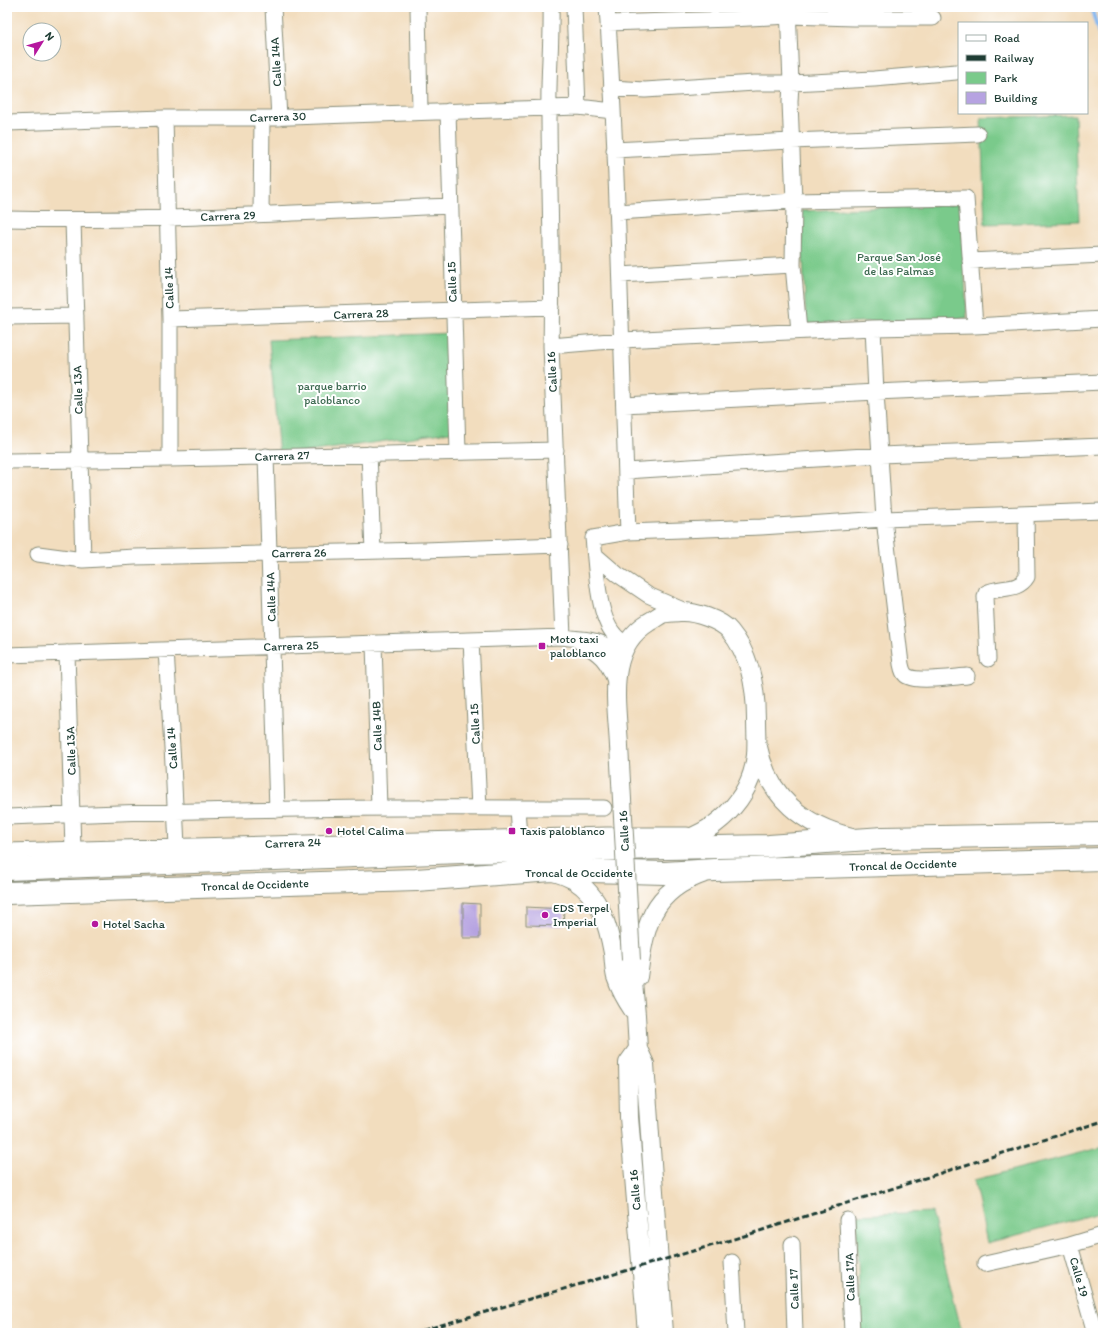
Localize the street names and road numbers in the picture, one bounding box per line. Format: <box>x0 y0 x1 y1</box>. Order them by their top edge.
street label: Calle 14A <box>268 37 284 87</box>
street label: Carrera 30 <box>249 109 307 125</box>
street label: Carrera 29 <box>200 208 256 224</box>
street label: Calle 15 <box>444 261 460 303</box>
street label: Calle 14 <box>161 267 177 309</box>
street label: Carrera 28 <box>333 306 389 322</box>
street label: Calle 16 <box>544 351 560 393</box>
street label: Calle 13A <box>70 365 86 415</box>
street label: Carrera 27 <box>254 448 310 464</box>
street label: Carrera 26 <box>271 546 327 560</box>
street label: Calle 14A <box>263 572 279 622</box>
street label: Carrera 25 <box>263 638 319 654</box>
street label: Calle 14B <box>369 701 385 751</box>
street label: Calle 15 <box>467 703 483 745</box>
street label: Calle 13A <box>63 726 79 776</box>
street label: Calle 14 <box>164 727 180 769</box>
street label: Calle 16 <box>616 810 632 852</box>
street label: Carrera 24 <box>265 835 321 851</box>
street label: Troncal de Occidente <box>849 856 957 874</box>
street label: Troncal de Occidente <box>525 866 633 880</box>
street label: Troncal de Occidente <box>201 876 309 894</box>
street label: Calle 16 <box>626 1169 644 1211</box>
street label: Calle 17A <box>842 1252 858 1301</box>
street label: Calle 19 <box>1067 1255 1091 1299</box>
street label: Calle 17 <box>786 1268 802 1310</box>

